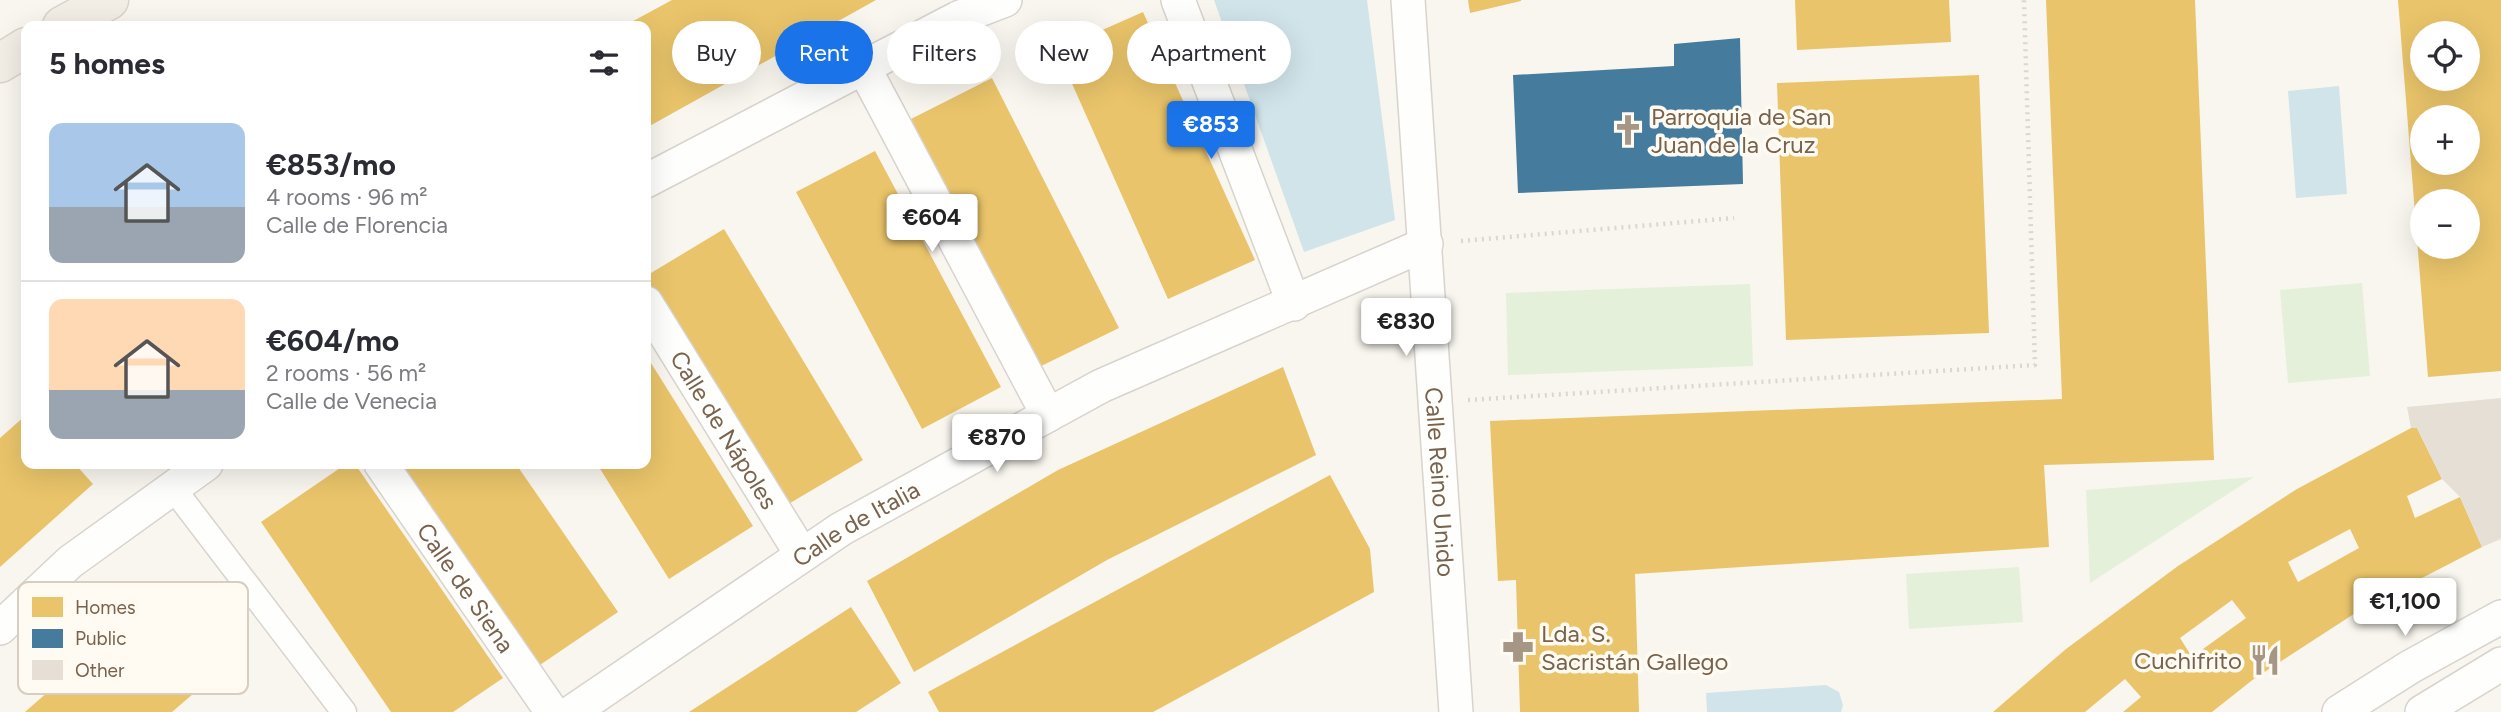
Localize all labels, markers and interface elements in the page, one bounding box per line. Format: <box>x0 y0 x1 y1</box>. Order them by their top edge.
chip: Buy <box>672 21 761 84</box>
chip: Rent <box>775 21 873 84</box>
chip: Filters <box>887 21 1001 84</box>
chip: New <box>1015 21 1113 84</box>
chip: Apartment <box>1127 21 1291 84</box>
map controls <box>2410 21 2480 259</box>
button: locate <box>2410 21 2480 91</box>
icon: filters <box>585 44 623 82</box>
text: 5 homes <box>49 45 165 82</box>
pin: €853 <box>1170 102 1252 161</box>
place label: Parroquia de San Juan de la Cruz <box>1651 102 1832 159</box>
button: + <box>2410 105 2480 175</box>
text: €853 <box>1183 110 1239 138</box>
church icon: Parroquia de San Juan de la Cruz <box>1611 113 1645 147</box>
text: €853/mo <box>266 146 396 183</box>
icon: home <box>105 151 189 235</box>
text: 4 rooms · 96 m² <box>266 183 428 211</box>
button: − <box>2410 189 2480 259</box>
pin: €604 <box>891 194 973 254</box>
text: €604 <box>903 203 961 231</box>
text: Calle de Florencia <box>266 211 448 239</box>
pin: €830 <box>1365 298 1447 358</box>
text: €830 <box>1377 307 1435 335</box>
text: €604/mo <box>266 322 399 359</box>
icon: home <box>105 327 189 411</box>
street label: Calle de Nápoles <box>665 345 784 514</box>
text: 2 rooms · 56 m² <box>266 359 426 387</box>
street label: Calle Reino Unido <box>1420 386 1461 578</box>
text: Calle de Venecia <box>266 387 437 415</box>
pin: €870 <box>956 414 1038 474</box>
text: €870 <box>968 423 1026 451</box>
street label: Calle de Italia <box>787 474 924 572</box>
street label: Calle de Siena <box>411 517 521 658</box>
pin: €1,100 <box>2348 578 2462 638</box>
legend <box>18 582 248 694</box>
text: €1,100 <box>2369 587 2441 615</box>
text: Homes <box>75 596 136 619</box>
place label: Lda. S. Sacristán Gallego <box>1541 619 1729 676</box>
text: Public <box>75 627 127 650</box>
pharmacy icon: Lda. S. Sacristán Gallego <box>1501 630 1535 664</box>
restaurant icon: Cuchifrito <box>2248 643 2282 677</box>
place label: Cuchifrito <box>2134 646 2242 675</box>
text: Other <box>75 659 125 682</box>

